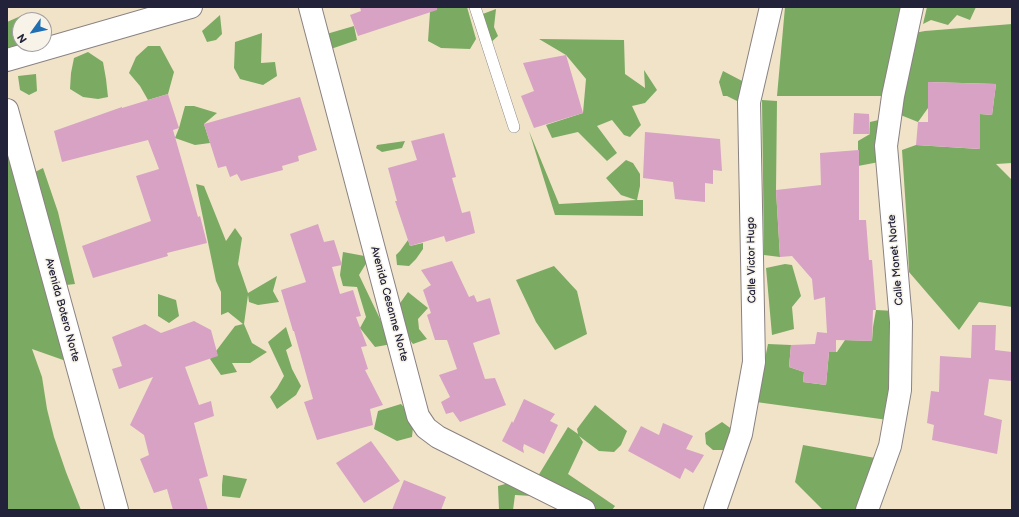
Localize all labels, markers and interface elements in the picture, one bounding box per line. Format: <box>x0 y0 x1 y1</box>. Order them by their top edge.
north arrow <box>12 12 52 52</box>
text: N <box>15 31 30 45</box>
street label: Calle Monet Norte <box>885 214 907 306</box>
street label: Calle Victor Hugo <box>745 217 759 303</box>
street label: Avenida Cesanne Norte <box>367 245 411 363</box>
street label: Avenida Botero Norte <box>42 257 82 363</box>

